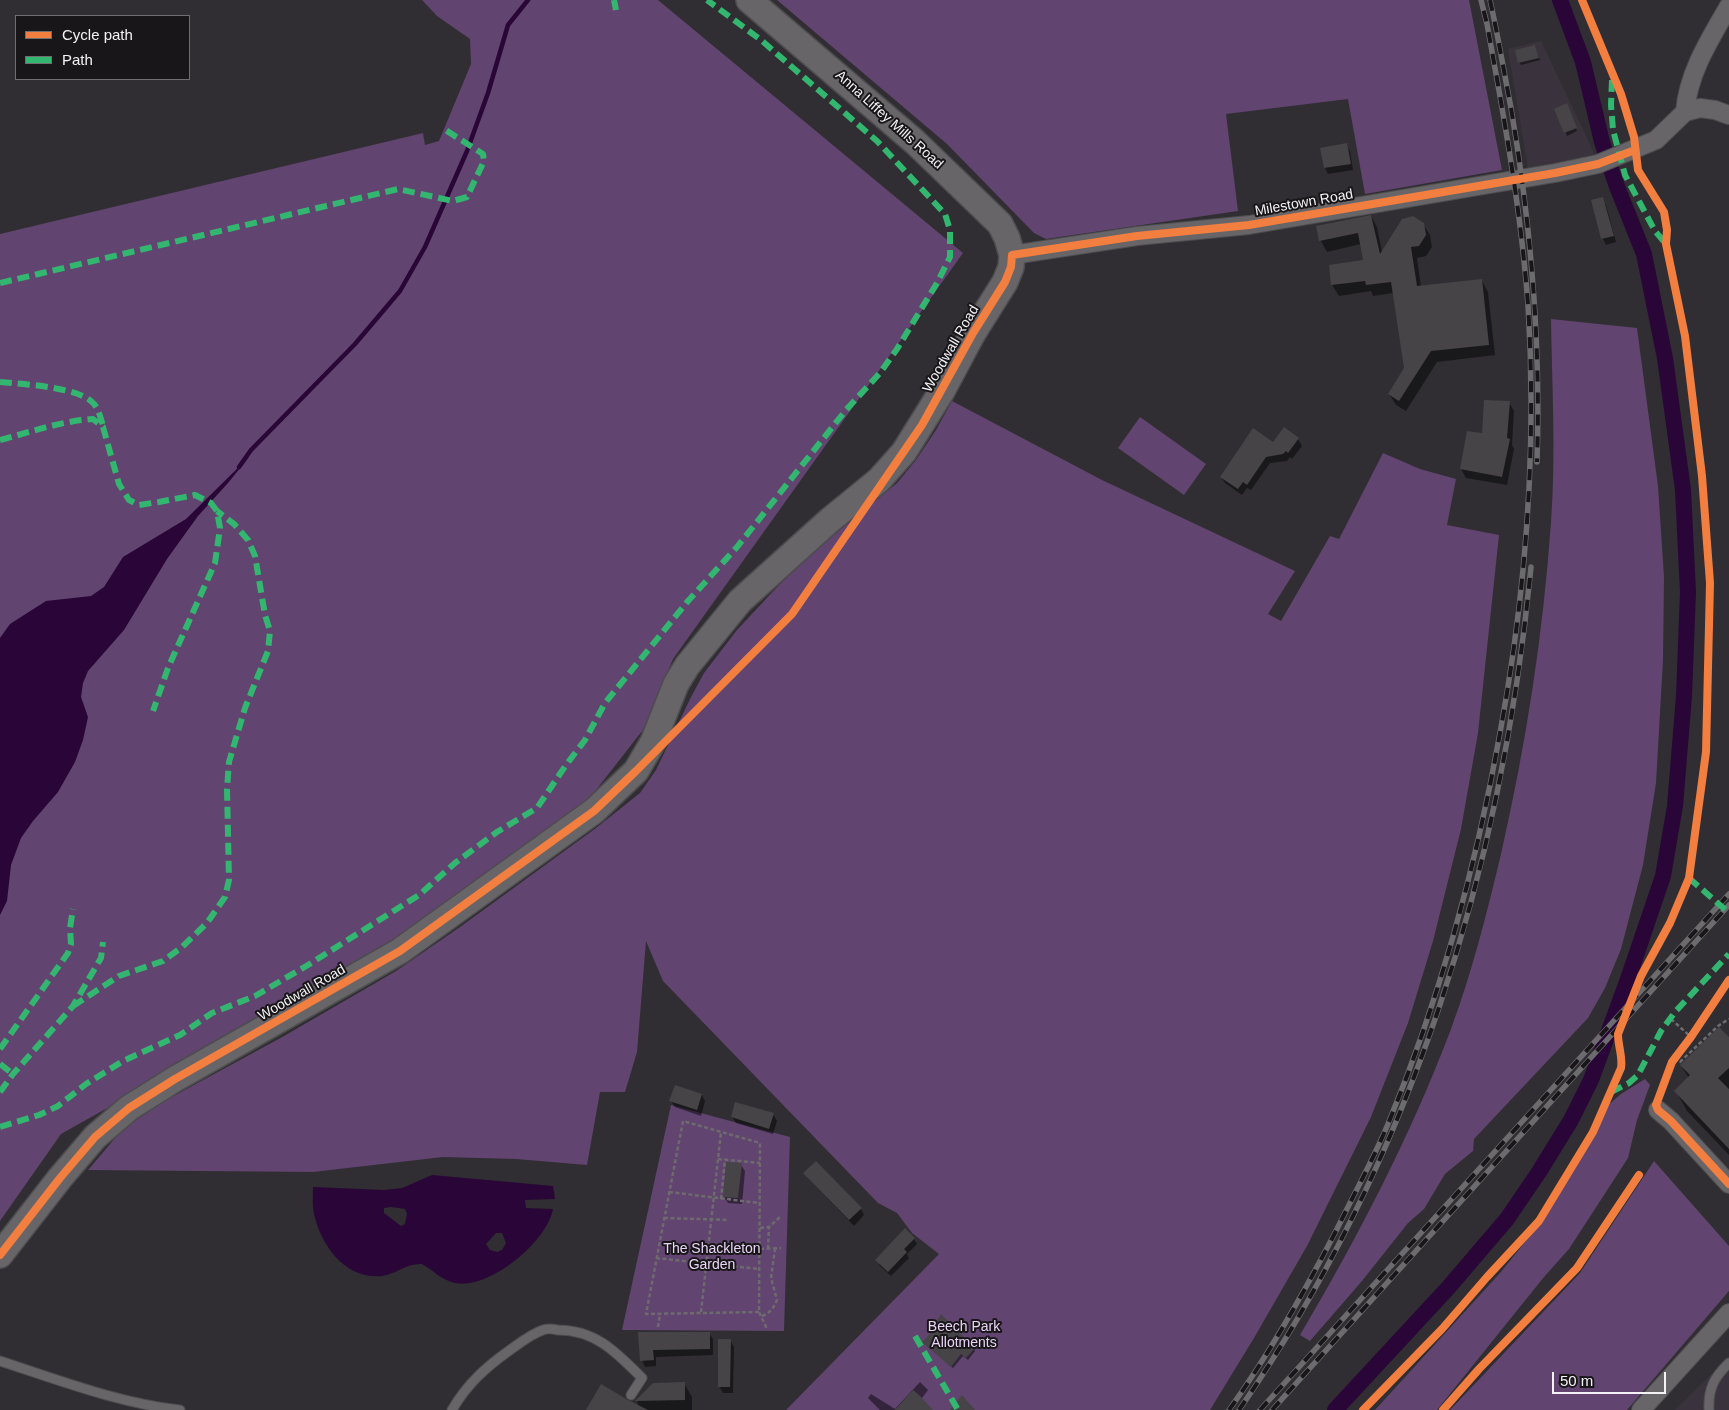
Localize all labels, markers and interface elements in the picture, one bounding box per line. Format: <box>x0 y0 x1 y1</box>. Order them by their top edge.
legend <box>15 15 190 80</box>
text: Cycle path <box>62 26 133 43</box>
text: Path <box>62 51 93 68</box>
street label: Anna Liffey Mills Road <box>832 67 946 173</box>
street label: Milestown Road <box>1253 186 1355 220</box>
street label: Woodwall Road <box>919 302 983 396</box>
street label: Woodwall Road <box>255 961 349 1025</box>
park label: The Shackleton Garden <box>663 1241 761 1274</box>
park label: Beech Park Allotments <box>928 1319 1000 1351</box>
scale bar <box>1554 1362 1668 1394</box>
text: 50 m <box>1560 1372 1593 1389</box>

